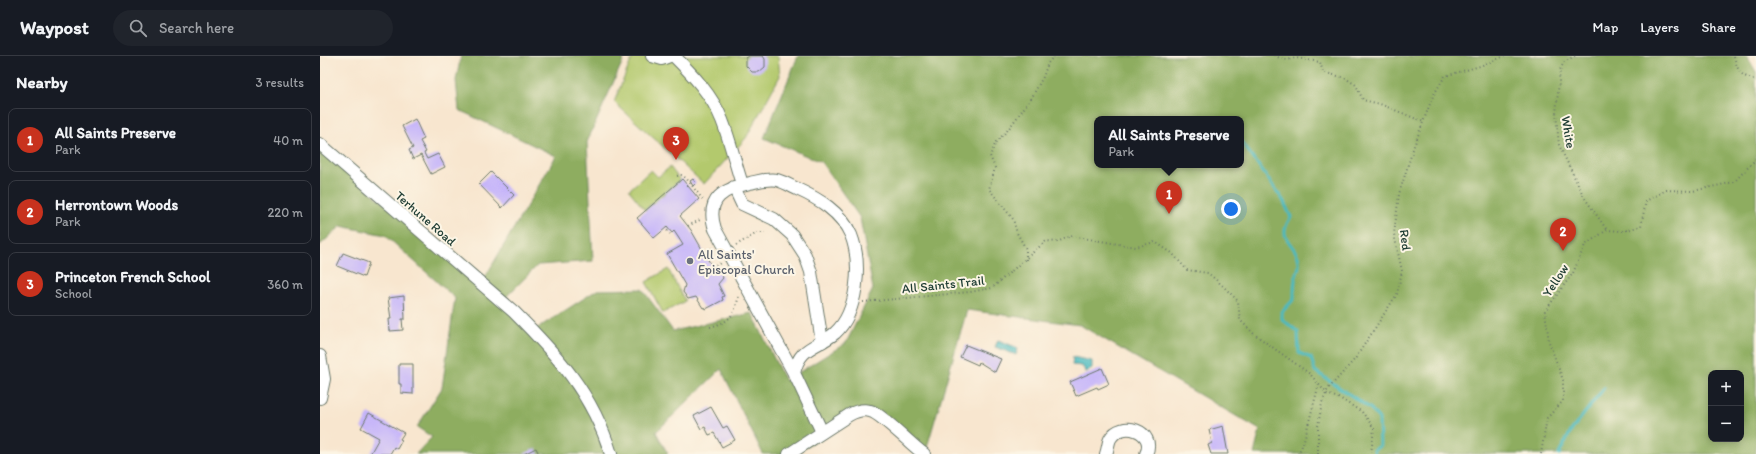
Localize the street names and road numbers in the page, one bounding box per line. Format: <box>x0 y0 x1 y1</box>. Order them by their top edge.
street label: White <box>1559 115 1578 149</box>
street label: Terhune Road <box>392 188 459 249</box>
street label: Red <box>1397 229 1414 251</box>
street label: Yellow <box>1539 261 1572 300</box>
street label: All Saints Trail <box>901 273 986 296</box>

